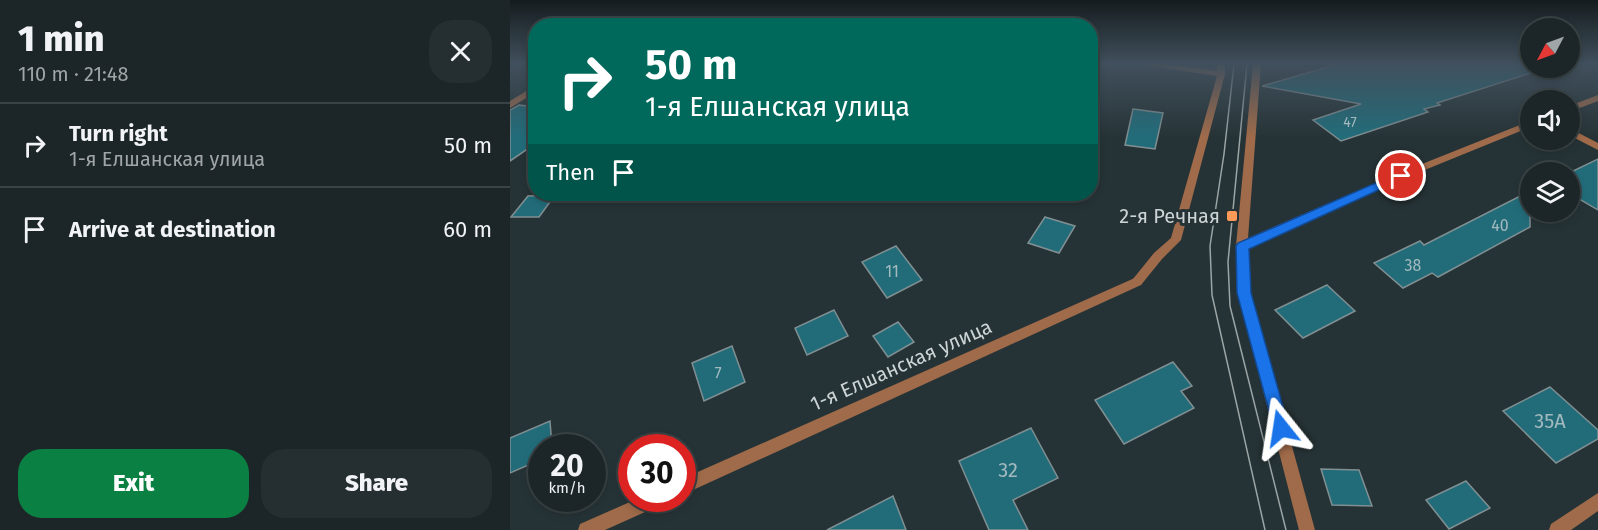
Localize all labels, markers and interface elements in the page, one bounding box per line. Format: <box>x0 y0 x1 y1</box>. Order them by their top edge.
text: 1 min <box>18 17 104 61</box>
north arrow <box>1520 18 1580 78</box>
map controls <box>1520 18 1580 222</box>
button: close <box>429 20 492 83</box>
text: 50 m <box>645 40 738 90</box>
icon: right <box>546 42 624 120</box>
text: 110 m · 21:48 <box>18 62 128 86</box>
button: sound <box>1520 90 1580 150</box>
text: 1-я Елшанская улица <box>645 91 910 123</box>
house number: 47 <box>1343 114 1357 131</box>
text: Turn right <box>69 120 168 147</box>
icon: right <box>18 129 51 162</box>
text: 50 m <box>444 132 492 159</box>
text: 1-я Елшанская улица <box>69 147 265 171</box>
pin <box>1375 150 1426 201</box>
icon: arrive <box>607 156 640 189</box>
text: Then <box>546 159 595 186</box>
icon: arrive <box>1384 159 1417 192</box>
button: layers <box>1520 162 1580 222</box>
place label: 2-я Речная <box>1119 204 1220 228</box>
marker: 2-я Речная <box>1225 209 1239 223</box>
icon: arrive <box>18 213 51 246</box>
text: Arrive at destination <box>69 216 276 243</box>
text: 60 m <box>443 216 492 243</box>
house number: 40 <box>1491 216 1509 235</box>
house number: 38 <box>1405 256 1422 275</box>
house number: 11 <box>885 262 899 281</box>
street label: 1-я Елшанская улица <box>807 314 995 416</box>
house number: 7 <box>714 364 722 383</box>
position arrow <box>1249 396 1313 460</box>
house number: 35А <box>1534 409 1566 433</box>
speed limit sign: 30 <box>618 434 696 512</box>
text: 20 <box>550 448 584 484</box>
button: Exit <box>18 449 249 518</box>
button: Share <box>261 449 492 518</box>
house number: 32 <box>998 458 1018 482</box>
text: km/h <box>548 479 586 497</box>

